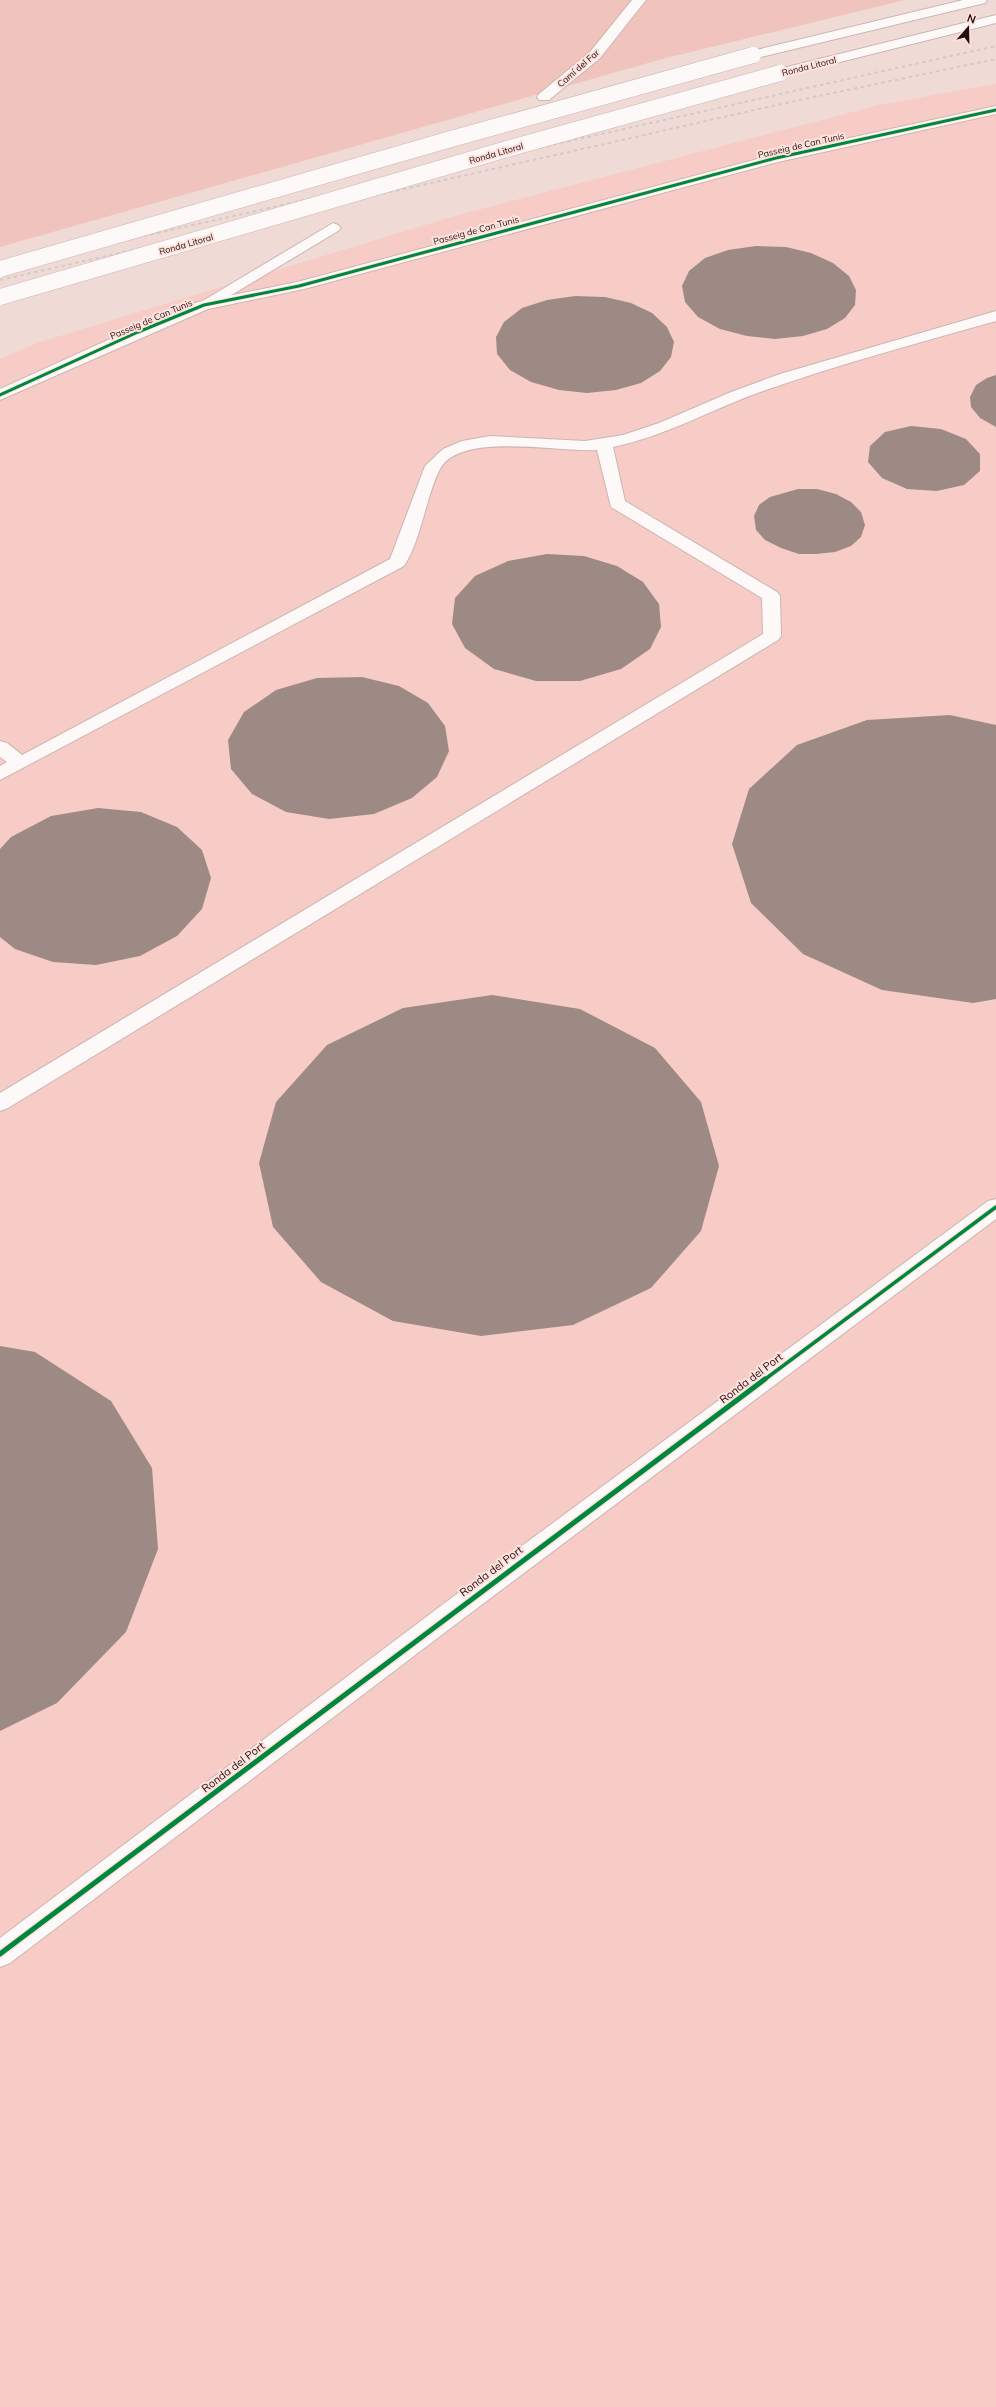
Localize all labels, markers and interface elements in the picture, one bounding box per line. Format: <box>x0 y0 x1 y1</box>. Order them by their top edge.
north arrow <box>948 8 988 48</box>
text: N <box>965 11 978 27</box>
street label: Camí del Far <box>555 46 602 89</box>
street label: Ronda Litoral <box>781 54 837 78</box>
street label: Passeig de Can Tunis <box>757 130 845 160</box>
street label: Ronda Litoral <box>468 140 524 166</box>
street label: Passeig de Can Tunis <box>432 213 520 247</box>
street label: Ronda Litoral <box>158 231 214 257</box>
street label: Passeig de Can Tunis <box>108 297 194 341</box>
street label: Ronda del Port <box>717 1350 786 1406</box>
street label: Ronda del Port <box>457 1543 526 1599</box>
street label: Ronda del Port <box>199 1739 268 1795</box>

